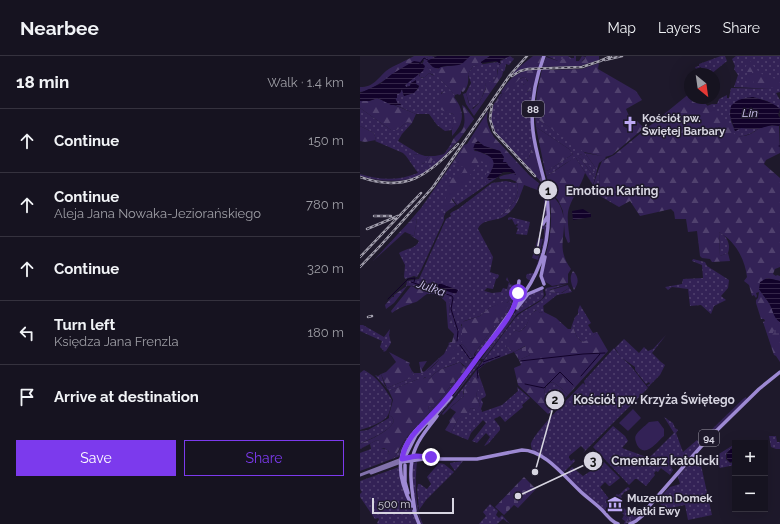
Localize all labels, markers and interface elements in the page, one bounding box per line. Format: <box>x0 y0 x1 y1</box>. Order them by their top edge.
text: Nearbee <box>20 17 99 39</box>
text: Map <box>608 20 636 36</box>
text: Layers <box>658 20 701 36</box>
text: Share <box>723 20 760 36</box>
north arrow <box>684 68 720 104</box>
text: 18 min <box>16 72 69 92</box>
text: Walk · 1.4 km <box>267 75 344 90</box>
road number: 88 <box>522 101 544 117</box>
water label: Lin <box>742 106 758 120</box>
place label: Kościół pw. Świętej Barbary <box>642 112 725 138</box>
church icon: Kościół pw. Świętej Barbary <box>621 115 639 133</box>
icon: ahead <box>16 130 38 152</box>
text: Continue <box>54 132 119 150</box>
text: 150 m <box>308 133 344 148</box>
callout: Emotion Karting <box>538 178 667 202</box>
text: 1 <box>545 184 551 198</box>
text: Emotion Karting <box>566 184 658 198</box>
text: Continue <box>54 188 119 206</box>
icon: ahead <box>16 194 38 216</box>
text: 780 m <box>306 197 344 212</box>
text: Aleja Jana Nowaka-Jeziorańskiego <box>54 206 261 221</box>
icon: ahead <box>16 258 38 280</box>
text: Continue <box>54 260 119 278</box>
text: 320 m <box>307 261 344 276</box>
water label: Julka <box>414 276 447 299</box>
route start <box>509 284 527 302</box>
text: Turn left <box>54 316 115 334</box>
icon: left <box>16 322 38 344</box>
text: 180 m <box>308 325 344 340</box>
text: Księdza Jana Frenzla <box>54 334 179 349</box>
icon: arrive <box>16 386 38 408</box>
text: Arrive at destination <box>54 388 199 406</box>
callout: Kościół pw. Krzyża Świętego <box>545 388 743 412</box>
text: Kościół pw. Krzyża Świętego <box>573 392 735 407</box>
text: 2 <box>552 393 559 407</box>
road number: 94 <box>699 430 719 446</box>
button: Save <box>16 440 176 476</box>
button: Share <box>184 440 344 476</box>
map controls <box>732 440 768 512</box>
button: + <box>732 440 768 476</box>
route end <box>422 448 440 466</box>
callout: Cmentarz katolicki <box>583 449 727 473</box>
text: 3 <box>590 454 597 468</box>
text: Cmentarz katolicki <box>611 454 719 468</box>
button: − <box>732 476 768 512</box>
place label: Muzeum Domek Matki Ewy <box>627 492 713 518</box>
museum icon: Muzeum Domek Matki Ewy <box>606 495 624 513</box>
scale bar <box>372 496 454 515</box>
text: 500 m <box>378 498 410 511</box>

